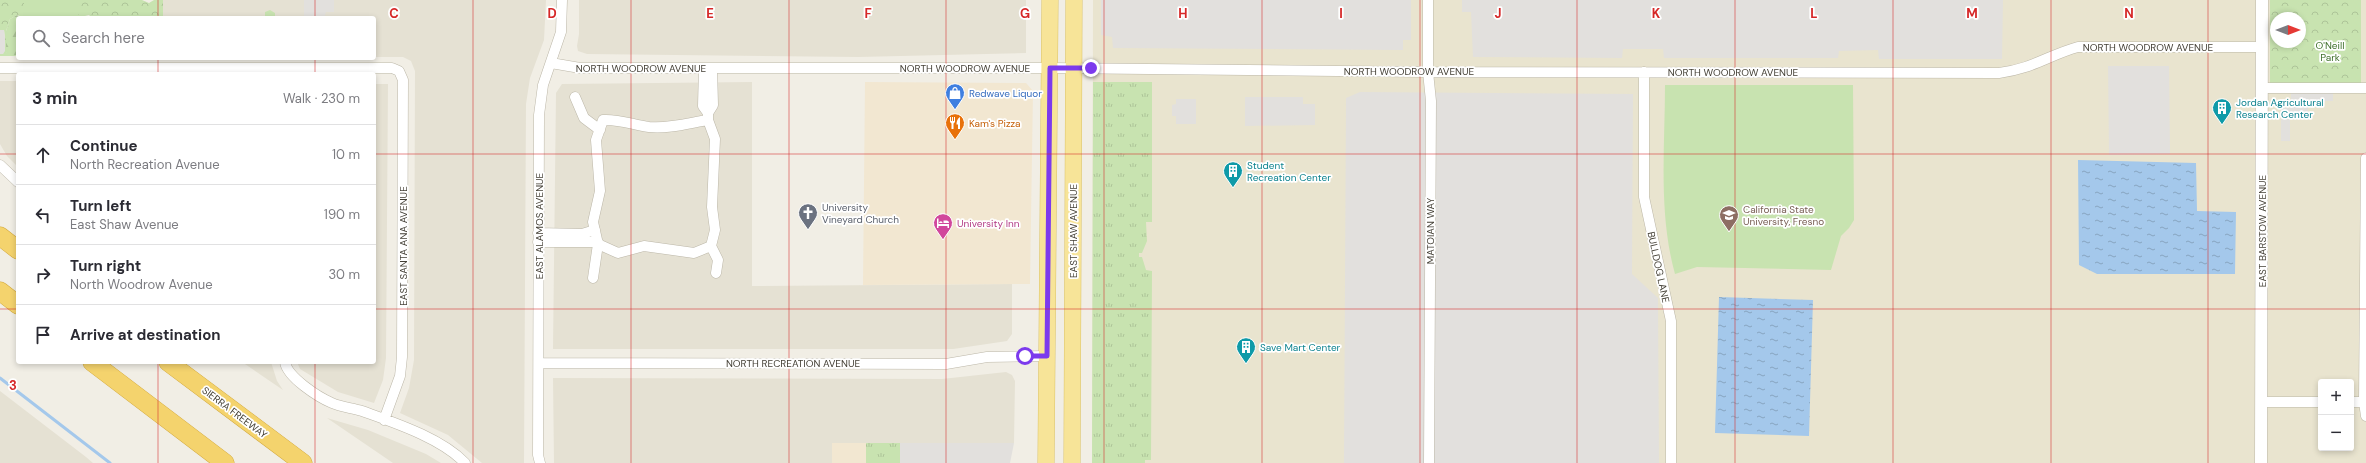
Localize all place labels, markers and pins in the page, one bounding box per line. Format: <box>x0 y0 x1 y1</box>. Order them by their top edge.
shop icon: Redwave Liquor <box>944 82 966 110</box>
place label: Redwave Liquor <box>969 87 1042 100</box>
place label: Jordan Agricultural Research Center <box>2236 96 2324 121</box>
building icon: Jordan Agricultural Research Center <box>2211 97 2233 125</box>
restaurant icon: Kam's Pizza <box>944 112 966 140</box>
place label: Kam's Pizza <box>969 117 1021 130</box>
place label: Student Recreation Center <box>1247 159 1331 184</box>
building icon: Student Recreation Center <box>1222 160 1244 188</box>
place label: University Vineyard Church <box>822 201 899 226</box>
church icon: University Vineyard Church <box>797 202 819 230</box>
place label: California State University, Fresno <box>1743 203 1824 228</box>
school or university icon: California State University, Fresno <box>1718 204 1740 232</box>
hotel icon: University Inn <box>932 212 954 240</box>
place label: University Inn <box>957 217 1020 230</box>
building icon: Save Mart Center <box>1235 336 1257 364</box>
place label: Save Mart Center <box>1260 341 1341 354</box>

